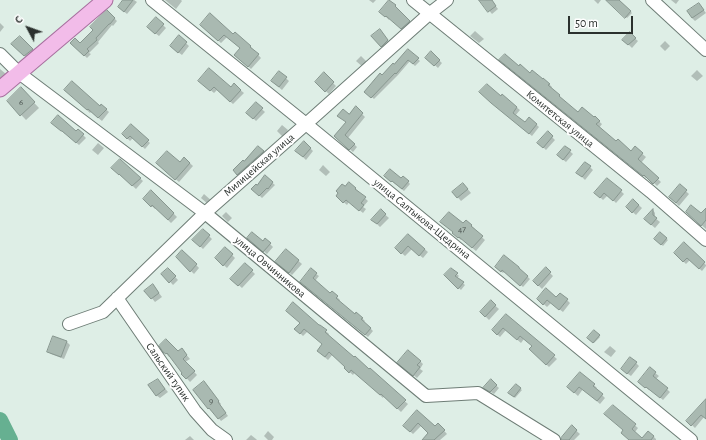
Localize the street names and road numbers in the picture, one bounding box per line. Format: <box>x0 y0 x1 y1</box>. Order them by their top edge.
street label: Комитетская улица <box>523 88 597 150</box>
street label: Милицейская улица <box>221 131 297 199</box>
street label: улица Салтыкова-Щедрина <box>371 176 473 262</box>
street label: улица Овчинникова <box>232 233 308 301</box>
street label: Сальский тупик <box>143 340 193 404</box>

